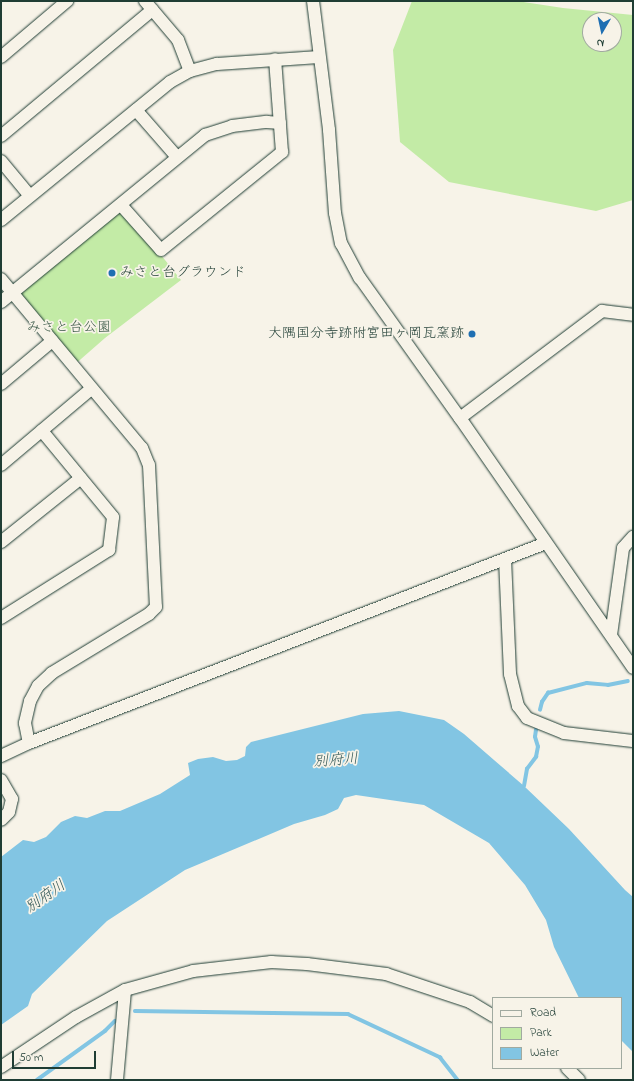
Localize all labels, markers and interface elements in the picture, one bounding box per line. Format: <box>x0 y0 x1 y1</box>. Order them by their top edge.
north arrow <box>582 12 622 52</box>
text: N <box>595 34 605 51</box>
place label: みさと台グラウンド <box>120 265 246 281</box>
marker: みさと台グラウンド <box>107 268 117 278</box>
park label: みさと台公園 <box>27 320 111 336</box>
place label: 大隅国分寺跡附宮田ヶ岡瓦窯跡 <box>268 326 464 342</box>
marker: 大隅国分寺跡附宮田ヶ岡瓦窯跡 <box>467 329 477 339</box>
water label: 別府川 <box>313 750 359 772</box>
water label: 別府川 <box>22 877 70 917</box>
legend <box>492 997 622 1069</box>
text: Road <box>530 1004 556 1022</box>
text: Park <box>530 1024 552 1042</box>
scale bar <box>14 1043 98 1069</box>
text: Water <box>530 1044 559 1062</box>
text: 50 m <box>19 1049 43 1067</box>

